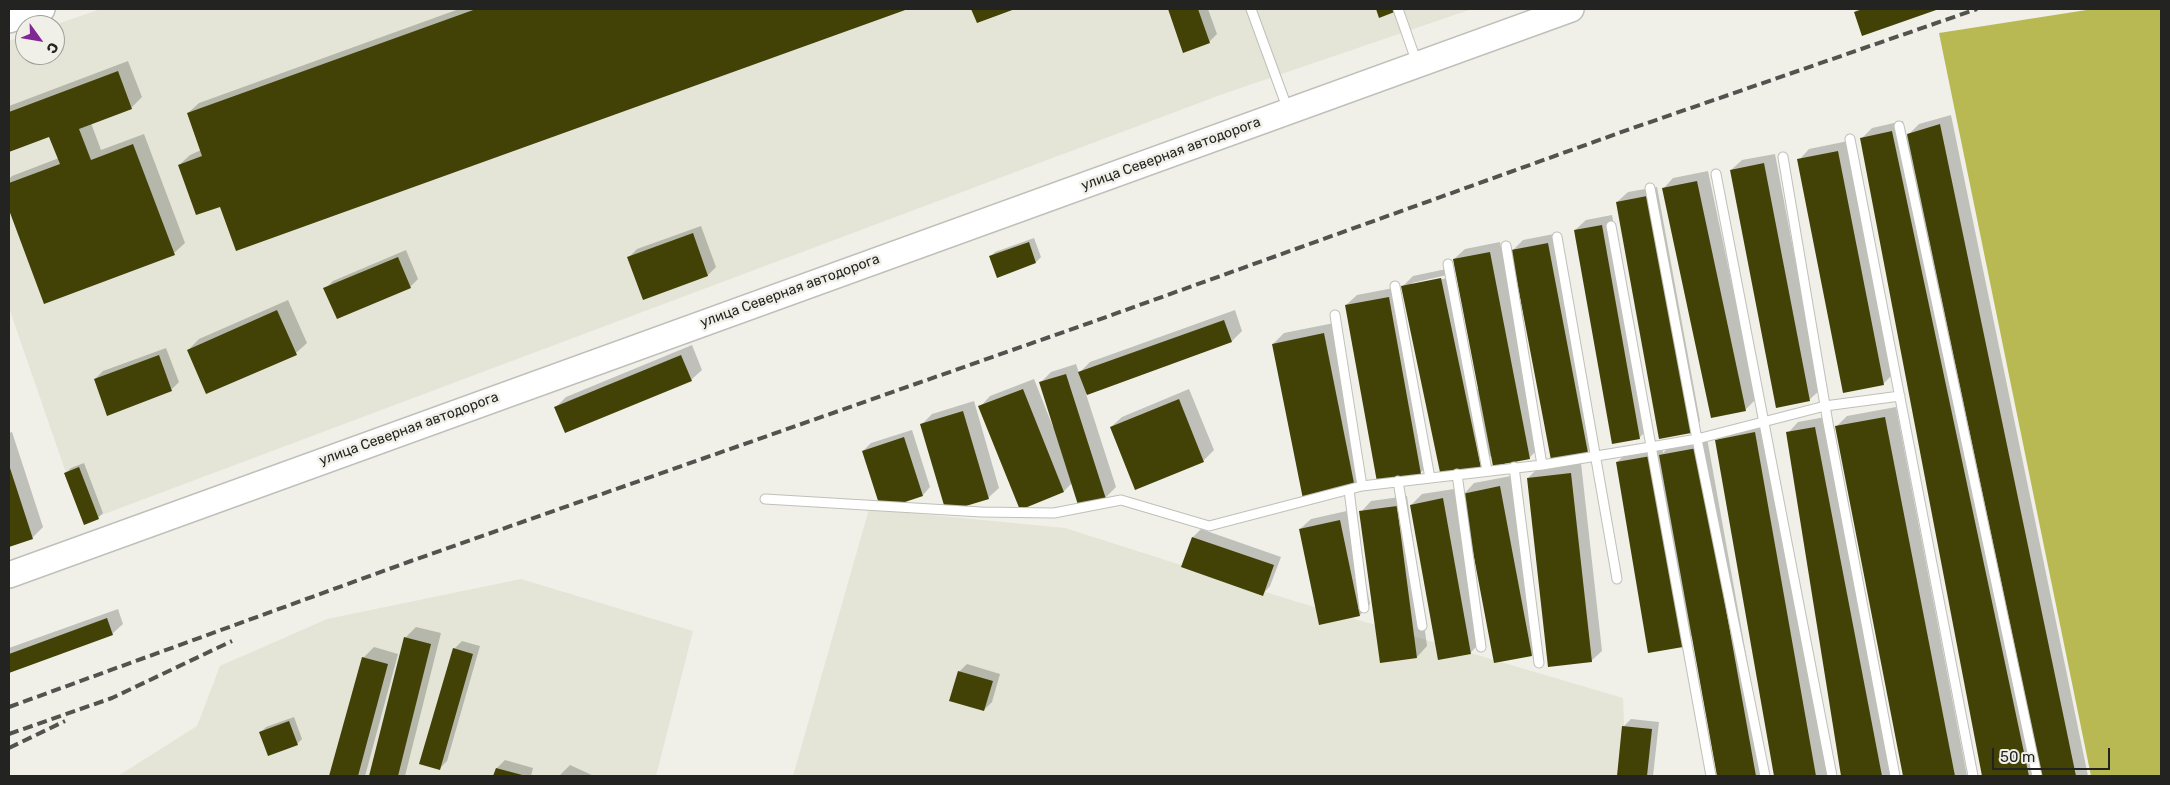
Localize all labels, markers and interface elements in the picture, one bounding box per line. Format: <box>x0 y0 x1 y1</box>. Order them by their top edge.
north arrow <box>15 15 65 65</box>
text: С <box>42 39 62 56</box>
street label: улица Северная автодорога <box>1079 114 1263 194</box>
street label: улица Северная автодорога <box>698 251 882 331</box>
street label: улица Северная автодорога <box>317 389 501 469</box>
scale bar <box>1995 738 2112 770</box>
text: 50 m <box>2000 748 2035 766</box>

